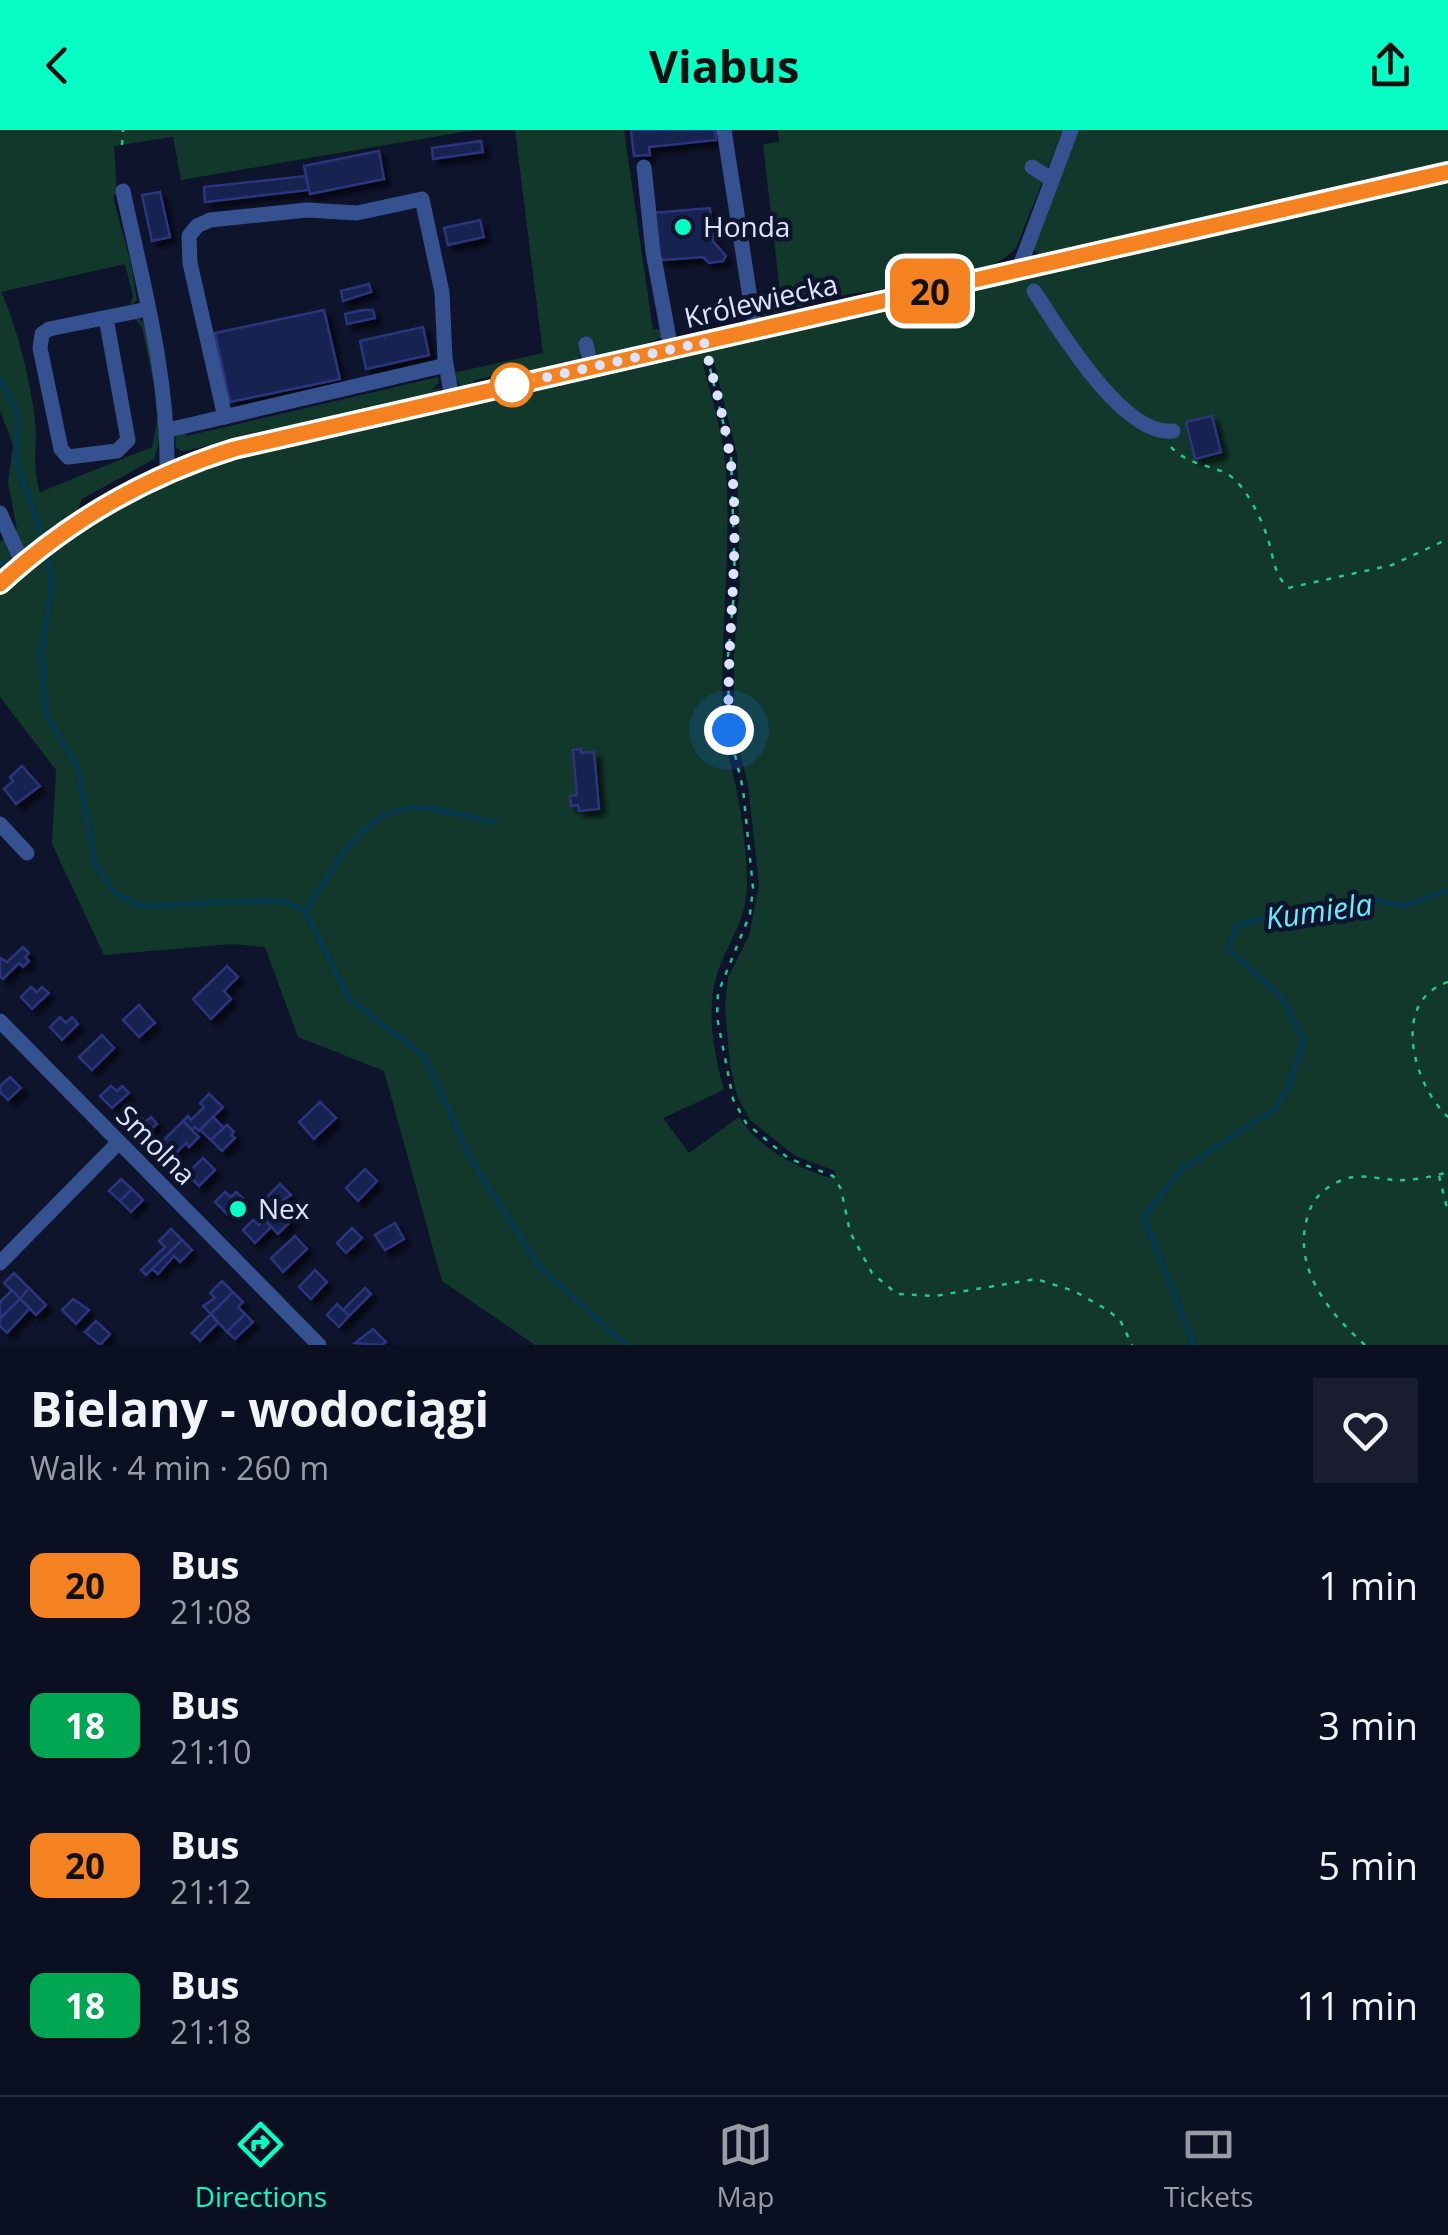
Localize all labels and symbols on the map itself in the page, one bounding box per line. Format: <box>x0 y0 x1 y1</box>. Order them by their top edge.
place label: Honda <box>703 207 790 245</box>
marker: Honda <box>672 216 694 238</box>
line badge: 20 <box>885 258 975 324</box>
street label: Królewiecka <box>680 264 841 336</box>
unlabelled marker <box>491 364 533 406</box>
your location <box>704 705 754 755</box>
water label: Kumiela <box>1263 883 1375 938</box>
street label: Smolna <box>109 1096 205 1192</box>
place label: Nex <box>258 1189 310 1227</box>
marker: Nex <box>227 1198 249 1220</box>

